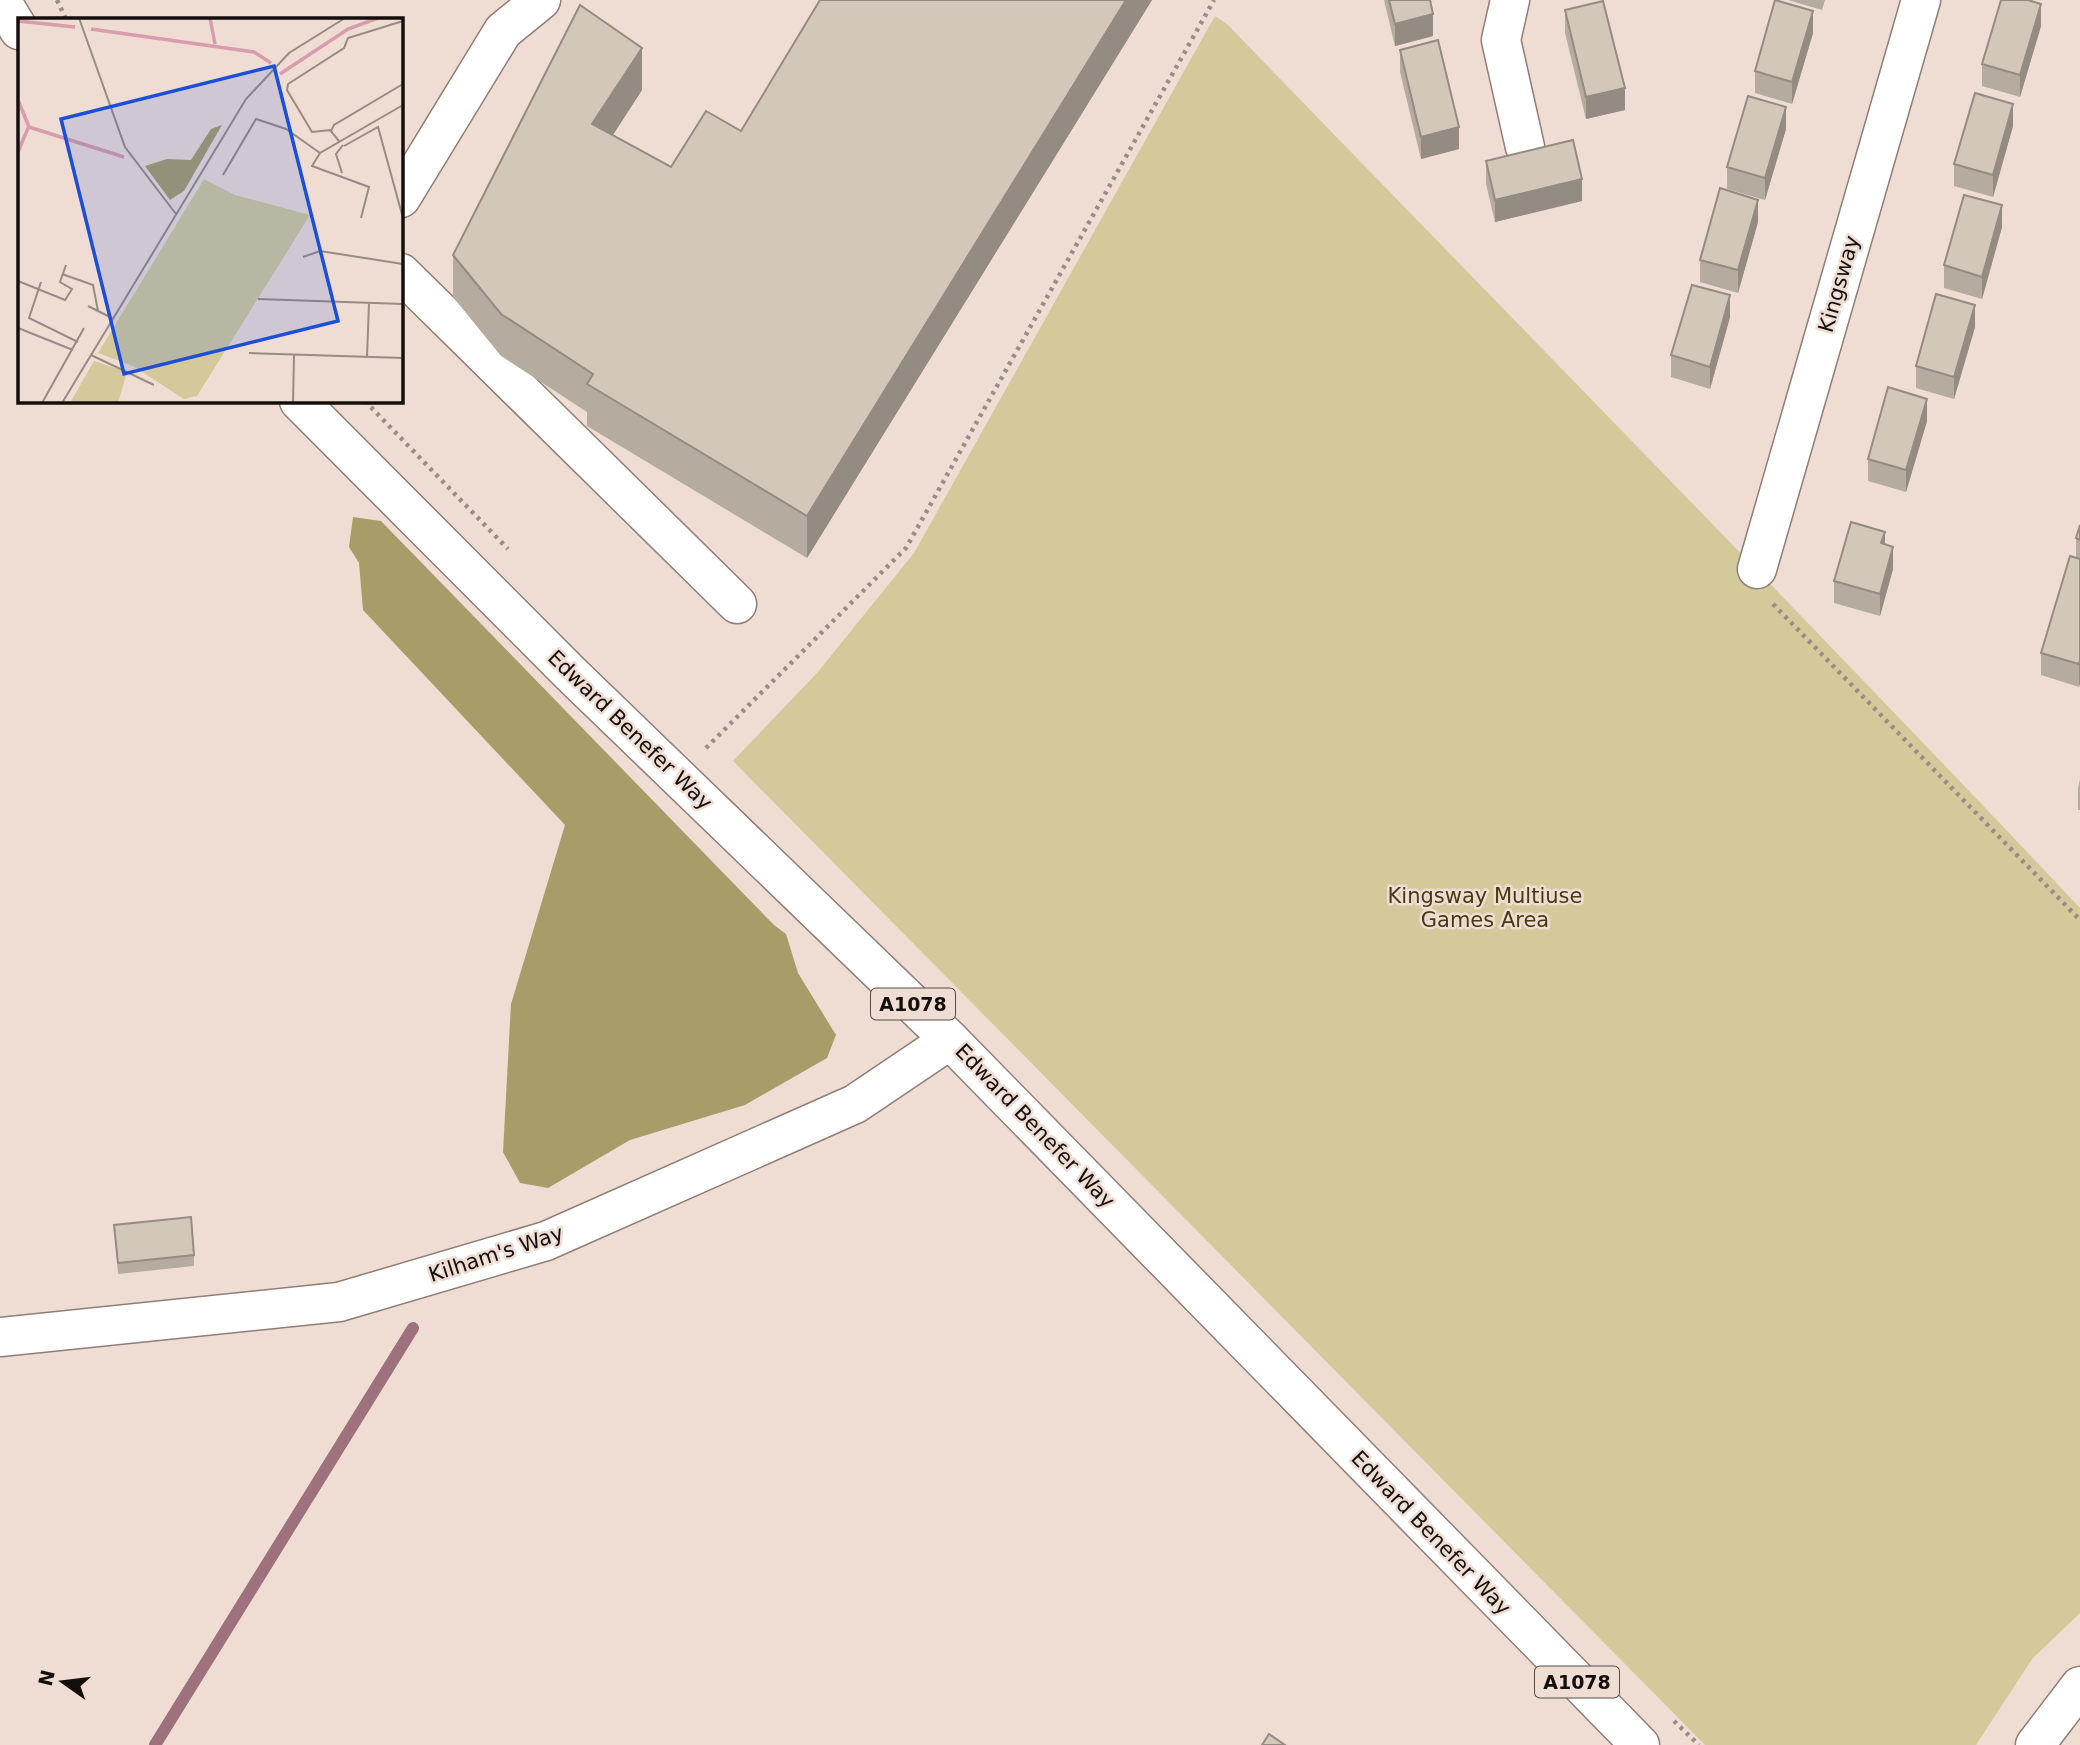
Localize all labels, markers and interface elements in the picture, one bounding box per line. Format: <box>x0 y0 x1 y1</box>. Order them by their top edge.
inset map <box>18 18 402 402</box>
street label: Kingsway <box>1814 233 1864 335</box>
street label: Edward Benefer Way <box>543 645 717 815</box>
park label: Kingsway Multiuse Games Area <box>1388 884 1582 932</box>
road number: A1078 <box>871 988 955 1020</box>
street label: Edward Benefer Way <box>950 1039 1120 1213</box>
street label: Kilham's Way <box>426 1221 566 1287</box>
street label: Edward Benefer Way <box>1346 1446 1516 1620</box>
north arrow <box>28 1647 98 1717</box>
road number: A1078 <box>1535 1666 1619 1698</box>
text: N <box>34 1668 59 1688</box>

